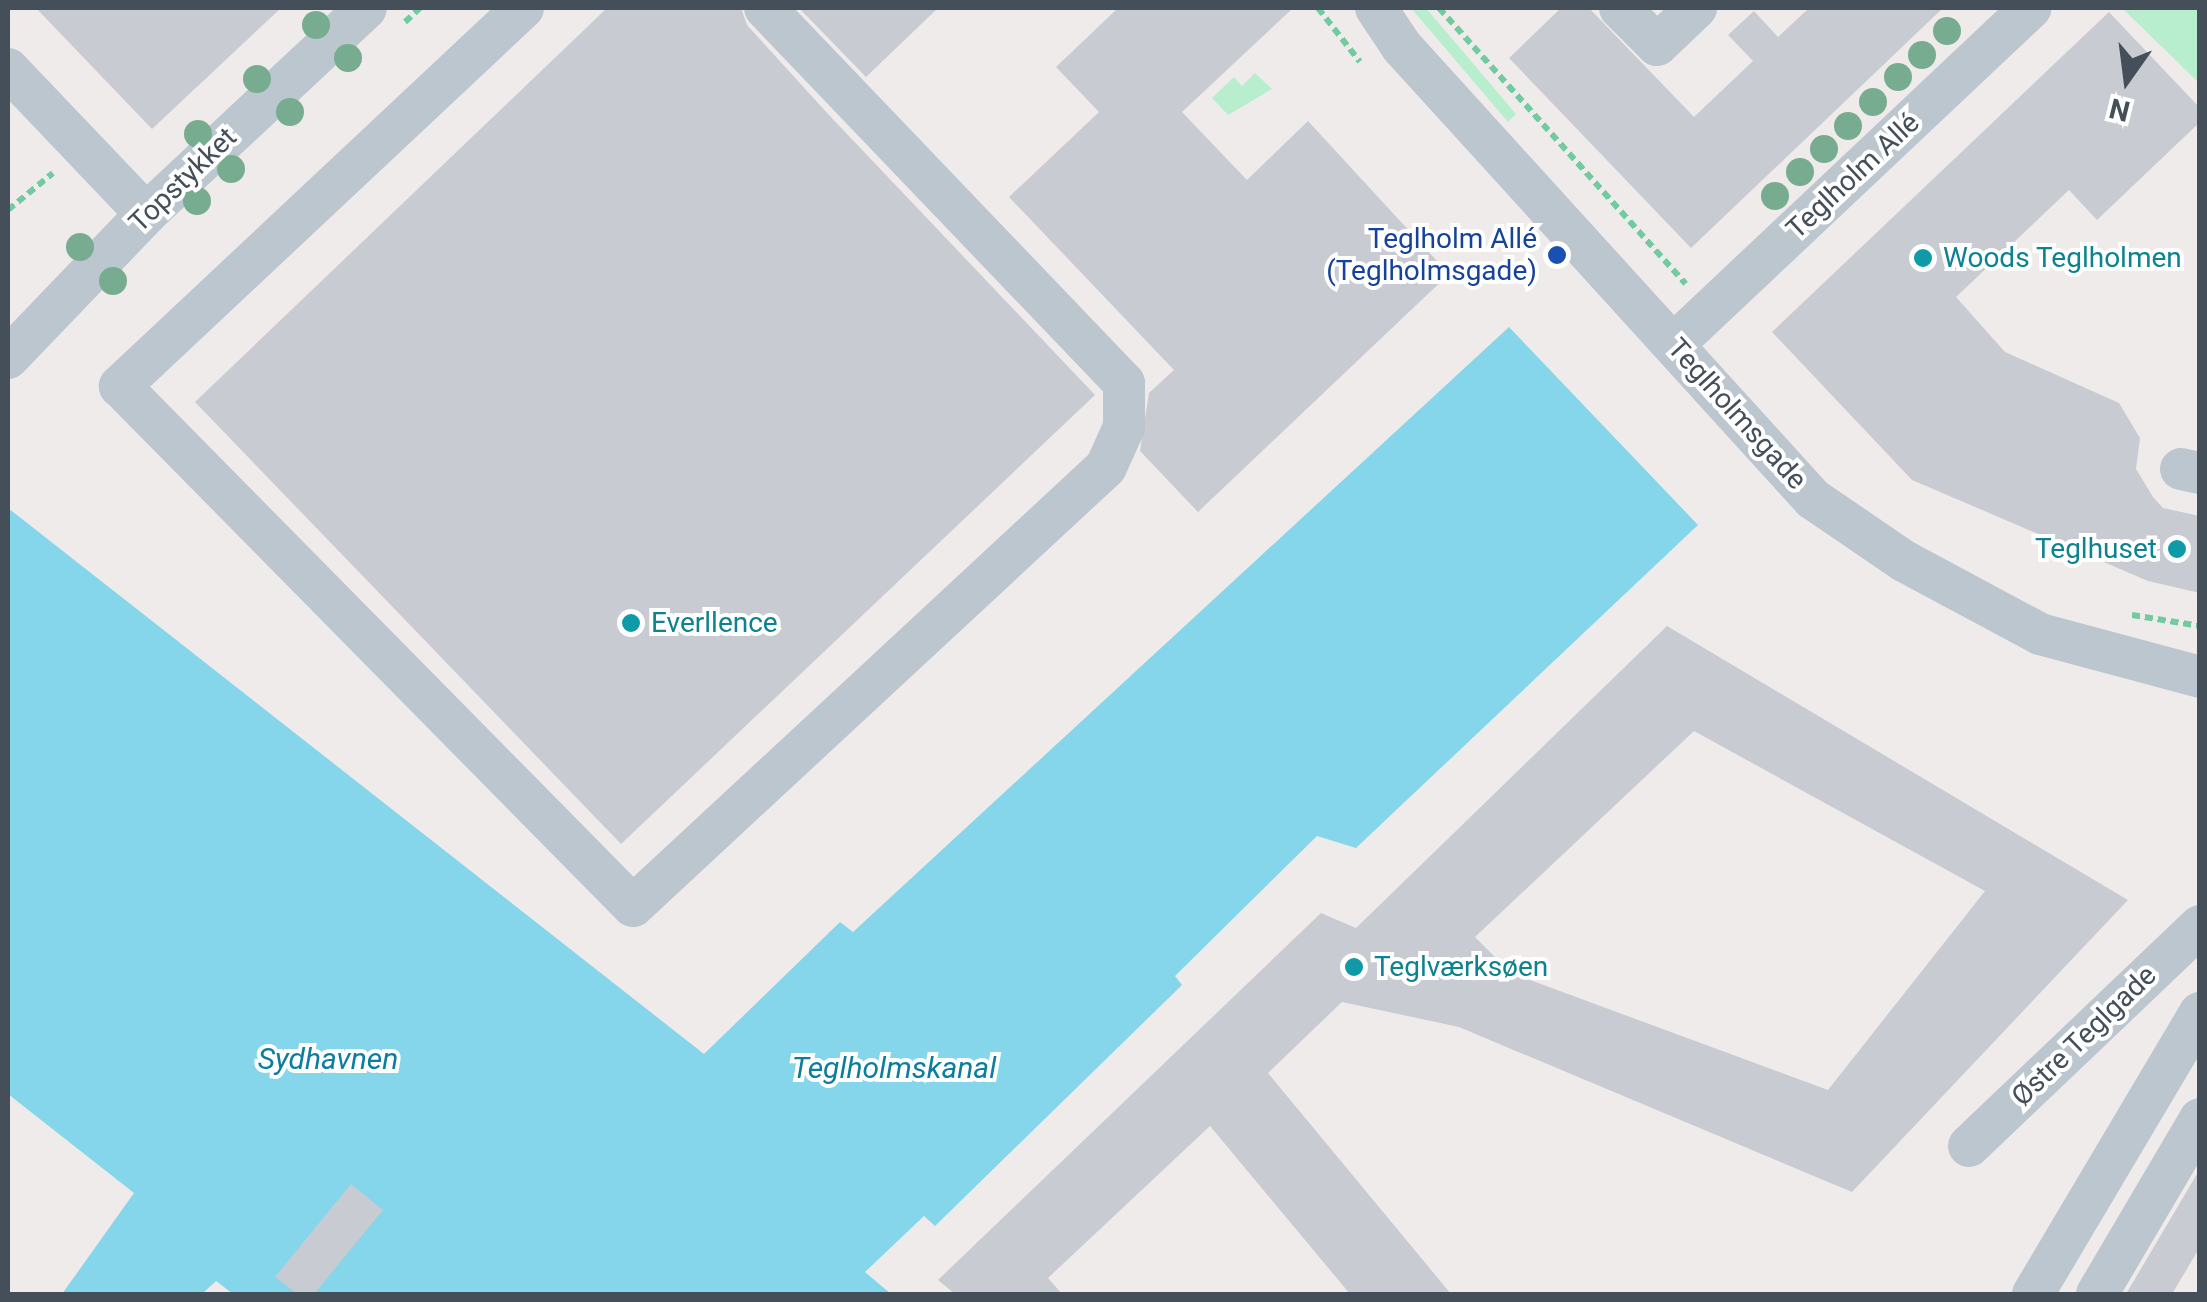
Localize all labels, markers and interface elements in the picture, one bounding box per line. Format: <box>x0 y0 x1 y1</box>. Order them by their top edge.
north arrow <box>2077 30 2177 130</box>
text: N <box>2106 91 2133 128</box>
street label: Teglholm Allé <box>1780 106 1926 246</box>
street label: Topstykket <box>122 121 244 239</box>
place label: Teglholm Allé (Teglholmsgade) <box>1326 222 1537 288</box>
place label: Woods Teglholmen <box>1943 241 2182 275</box>
marker: Teglholm Allé (Teglholmsgade) <box>1546 244 1568 266</box>
marker: Woods Teglholmen <box>1912 247 1934 269</box>
street label: Teglholmsgade <box>1660 332 1814 496</box>
place label: Teglhuset <box>2035 532 2157 566</box>
marker: Teglhuset <box>2166 538 2188 560</box>
place label: Everllence <box>651 606 778 640</box>
marker: Everllence <box>620 612 642 634</box>
place label: Teglværksøen <box>1374 950 1548 984</box>
marker: Teglværksøen <box>1343 956 1365 978</box>
street label: Østre Teglgade <box>2005 959 2163 1113</box>
water label: Sydhavnen <box>258 1041 398 1077</box>
water label: Teglholmskanal <box>792 1050 996 1086</box>

